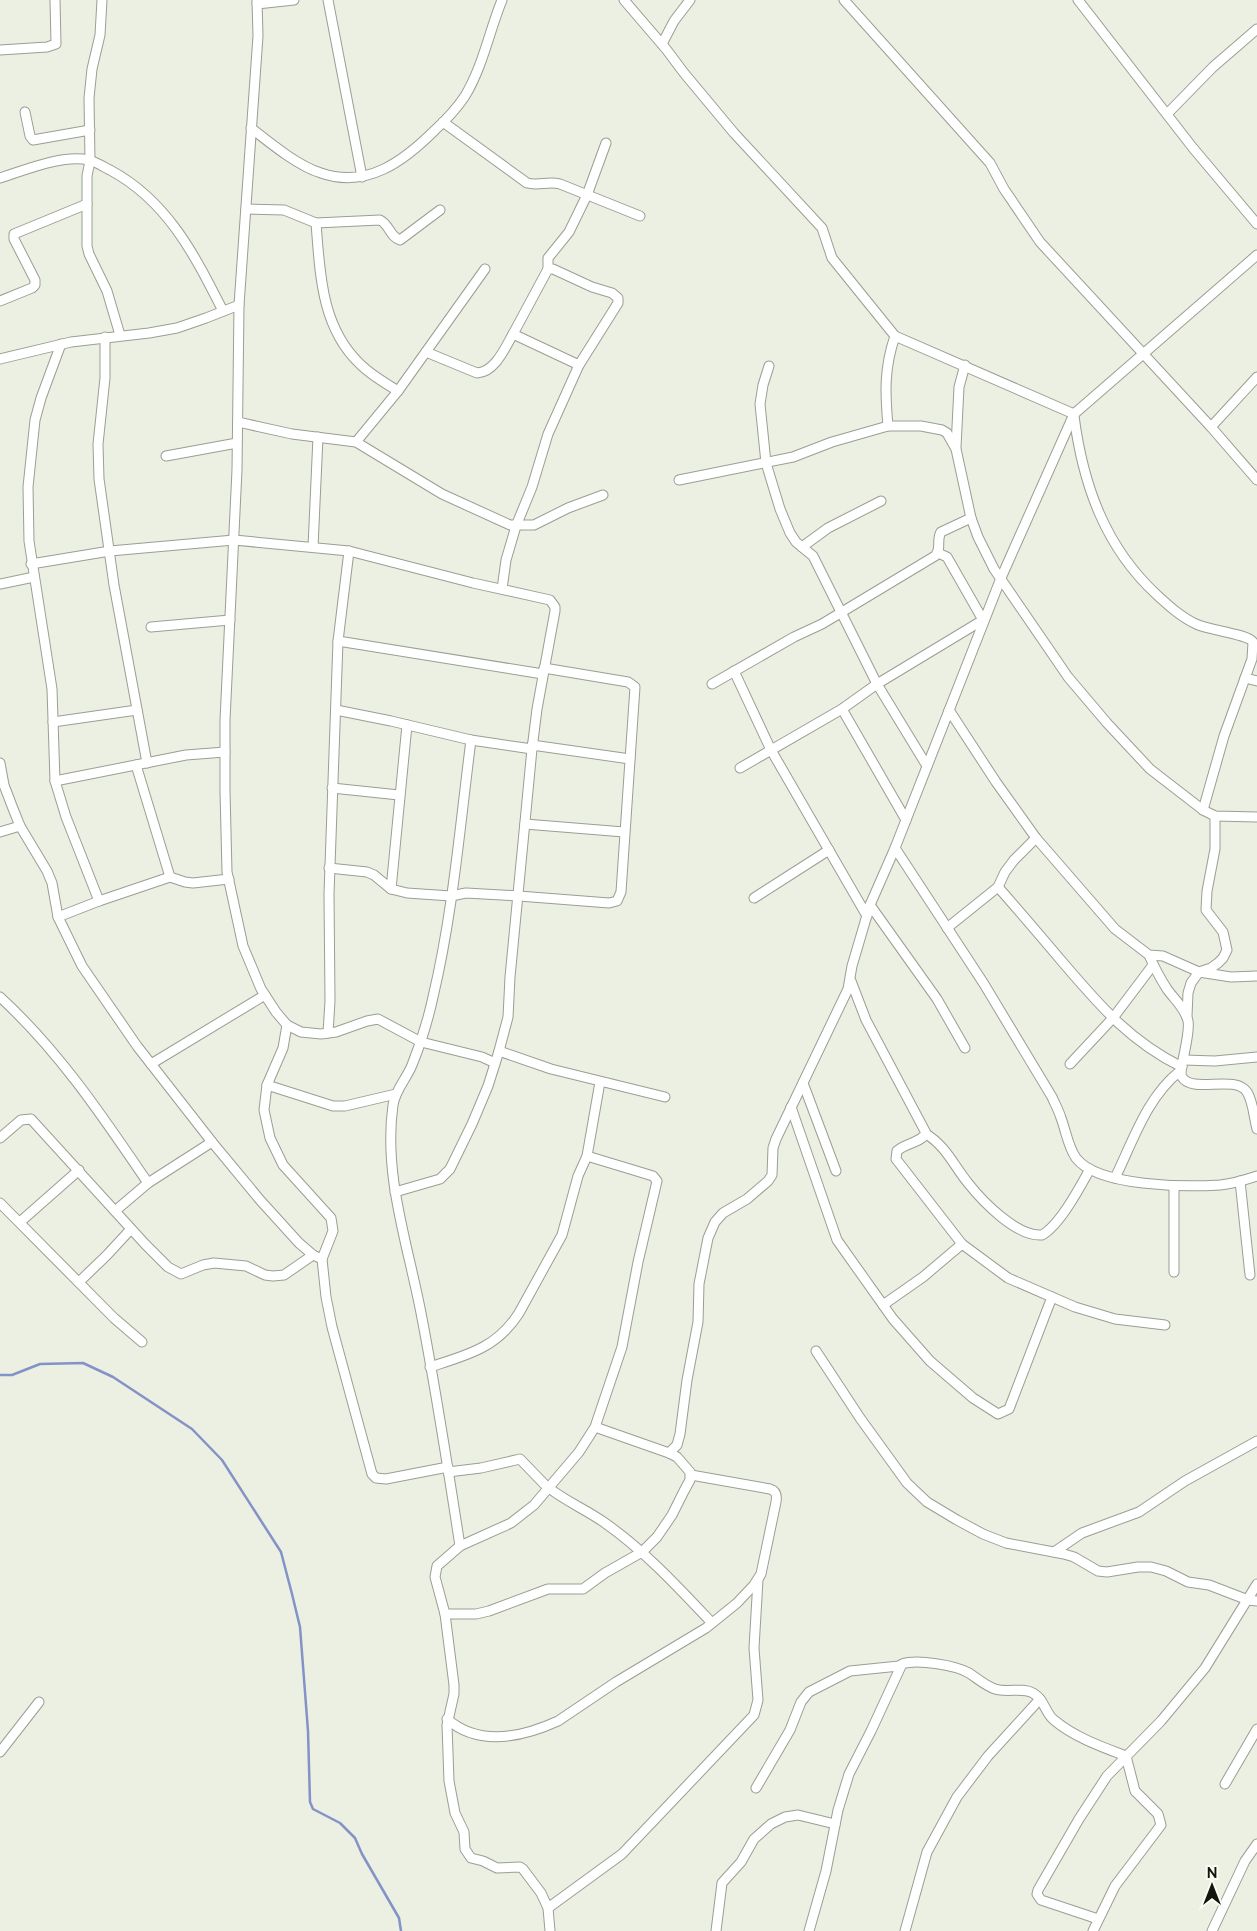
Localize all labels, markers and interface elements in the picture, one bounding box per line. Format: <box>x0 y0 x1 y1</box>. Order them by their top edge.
north arrow <box>1187 1861 1237 1911</box>
text: N <box>1207 1865 1217 1881</box>

